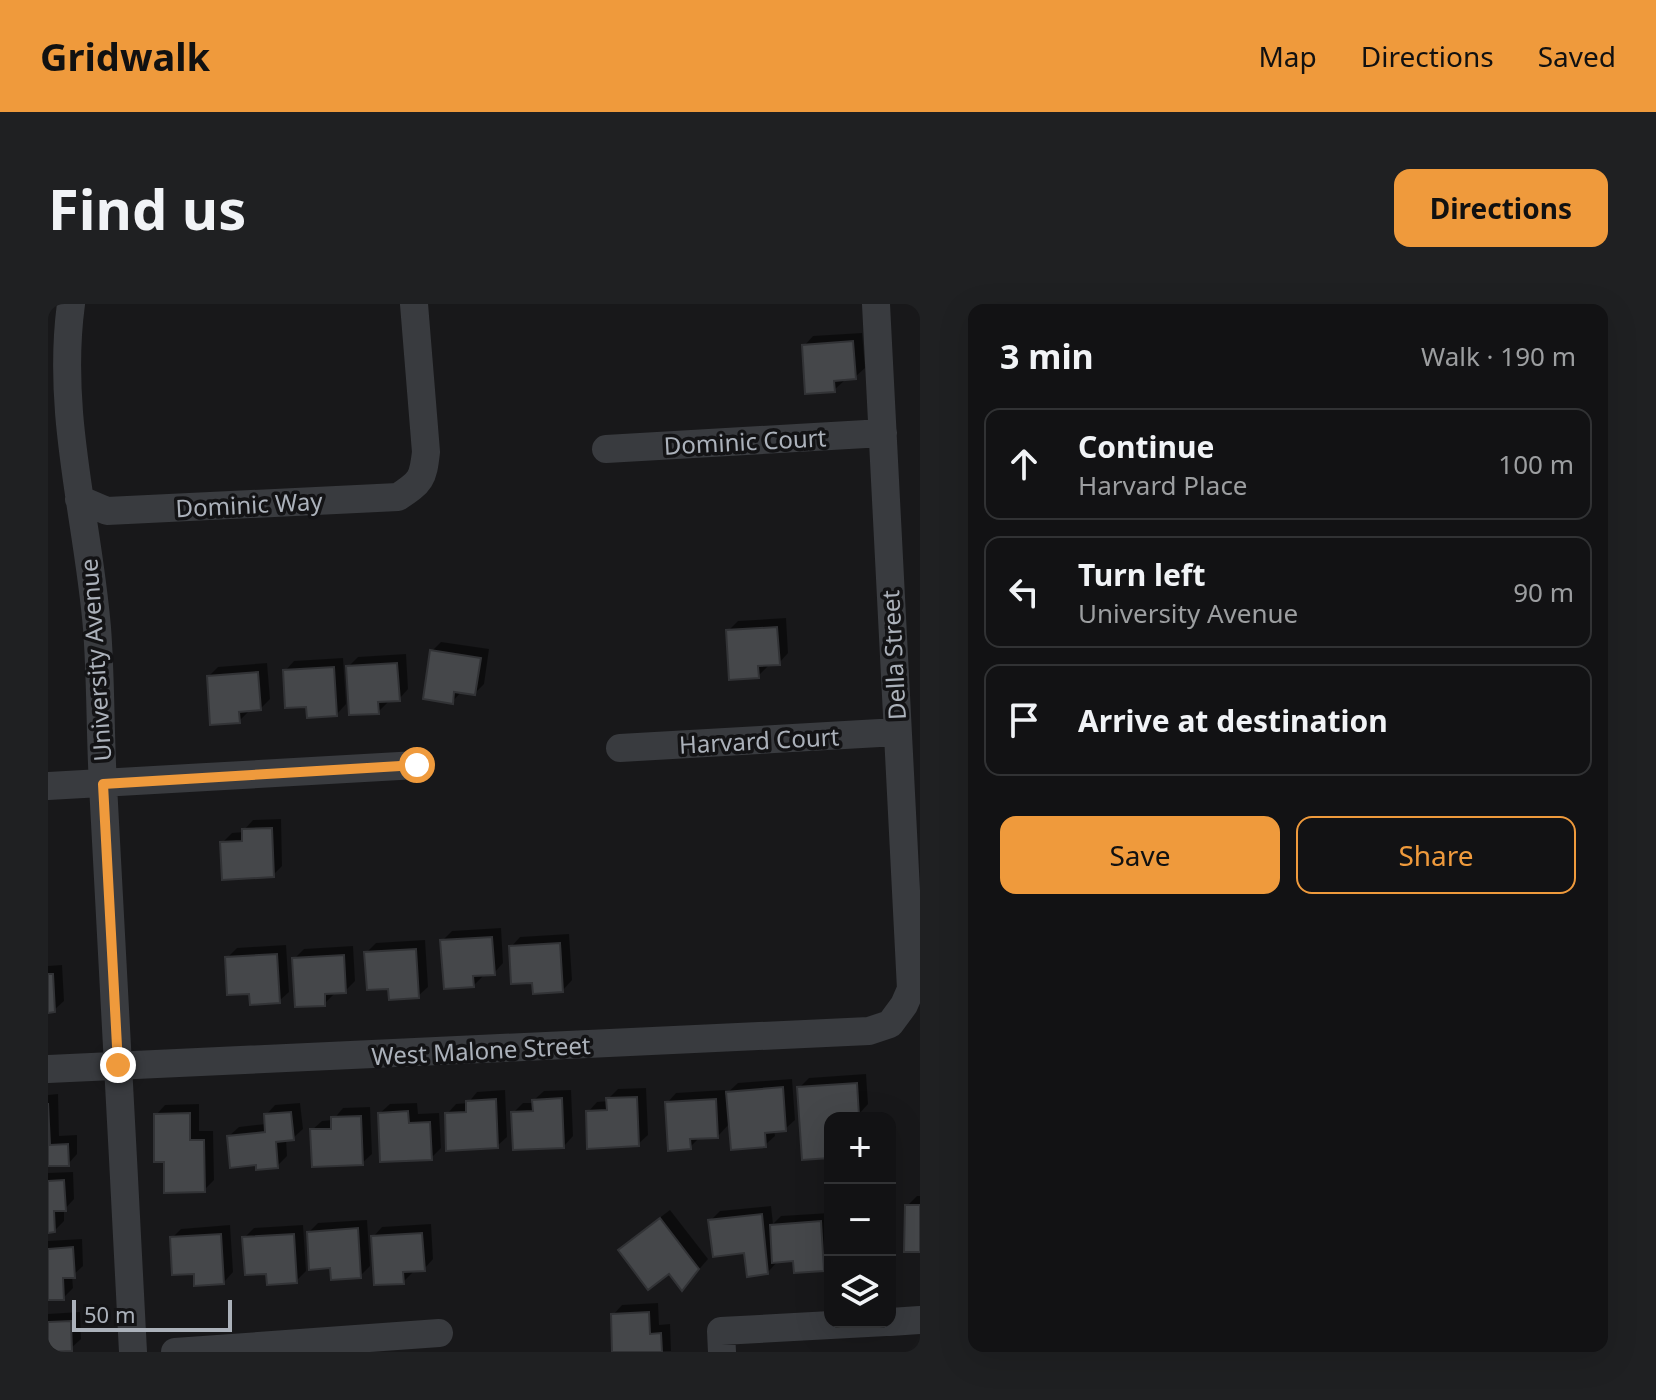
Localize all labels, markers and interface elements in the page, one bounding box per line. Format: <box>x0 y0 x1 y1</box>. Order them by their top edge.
text: Gridwalk <box>40 30 210 82</box>
text: Map <box>1258 37 1317 75</box>
text: Directions <box>1361 37 1494 75</box>
text: Saved <box>1538 37 1616 75</box>
button: Directions <box>1394 169 1608 247</box>
text: Find us <box>48 170 246 246</box>
text: 3 min <box>1000 333 1094 379</box>
text: Walk · 190 m <box>1421 338 1576 374</box>
street label: Dominic Court <box>663 420 827 462</box>
text: Continue <box>1078 426 1214 467</box>
icon: ahead <box>1002 442 1046 486</box>
text: 100 m <box>1498 446 1574 482</box>
text: Harvard Place <box>1078 467 1248 503</box>
street label: Dominic Way <box>175 484 324 524</box>
text: Turn left <box>1078 554 1206 595</box>
street label: University Avenue <box>71 557 119 763</box>
icon: left <box>1002 570 1046 614</box>
text: 90 m <box>1513 574 1574 610</box>
street label: Della Street <box>873 589 913 721</box>
text: University Avenue <box>1078 595 1298 631</box>
icon: arrive <box>1002 698 1046 742</box>
text: Arrive at destination <box>1078 700 1388 741</box>
street label: Harvard Court <box>678 719 840 761</box>
route start <box>399 747 435 783</box>
button: Save <box>1000 816 1280 894</box>
button: Share <box>1296 816 1576 894</box>
street label: West Malone Street <box>371 1028 592 1072</box>
route end <box>100 1047 136 1083</box>
map controls <box>824 1112 896 1328</box>
button: + <box>824 1112 896 1184</box>
button: − <box>824 1184 896 1256</box>
button: layers <box>824 1256 896 1328</box>
scale bar <box>72 1296 232 1332</box>
text: 50 m <box>84 1299 135 1329</box>

